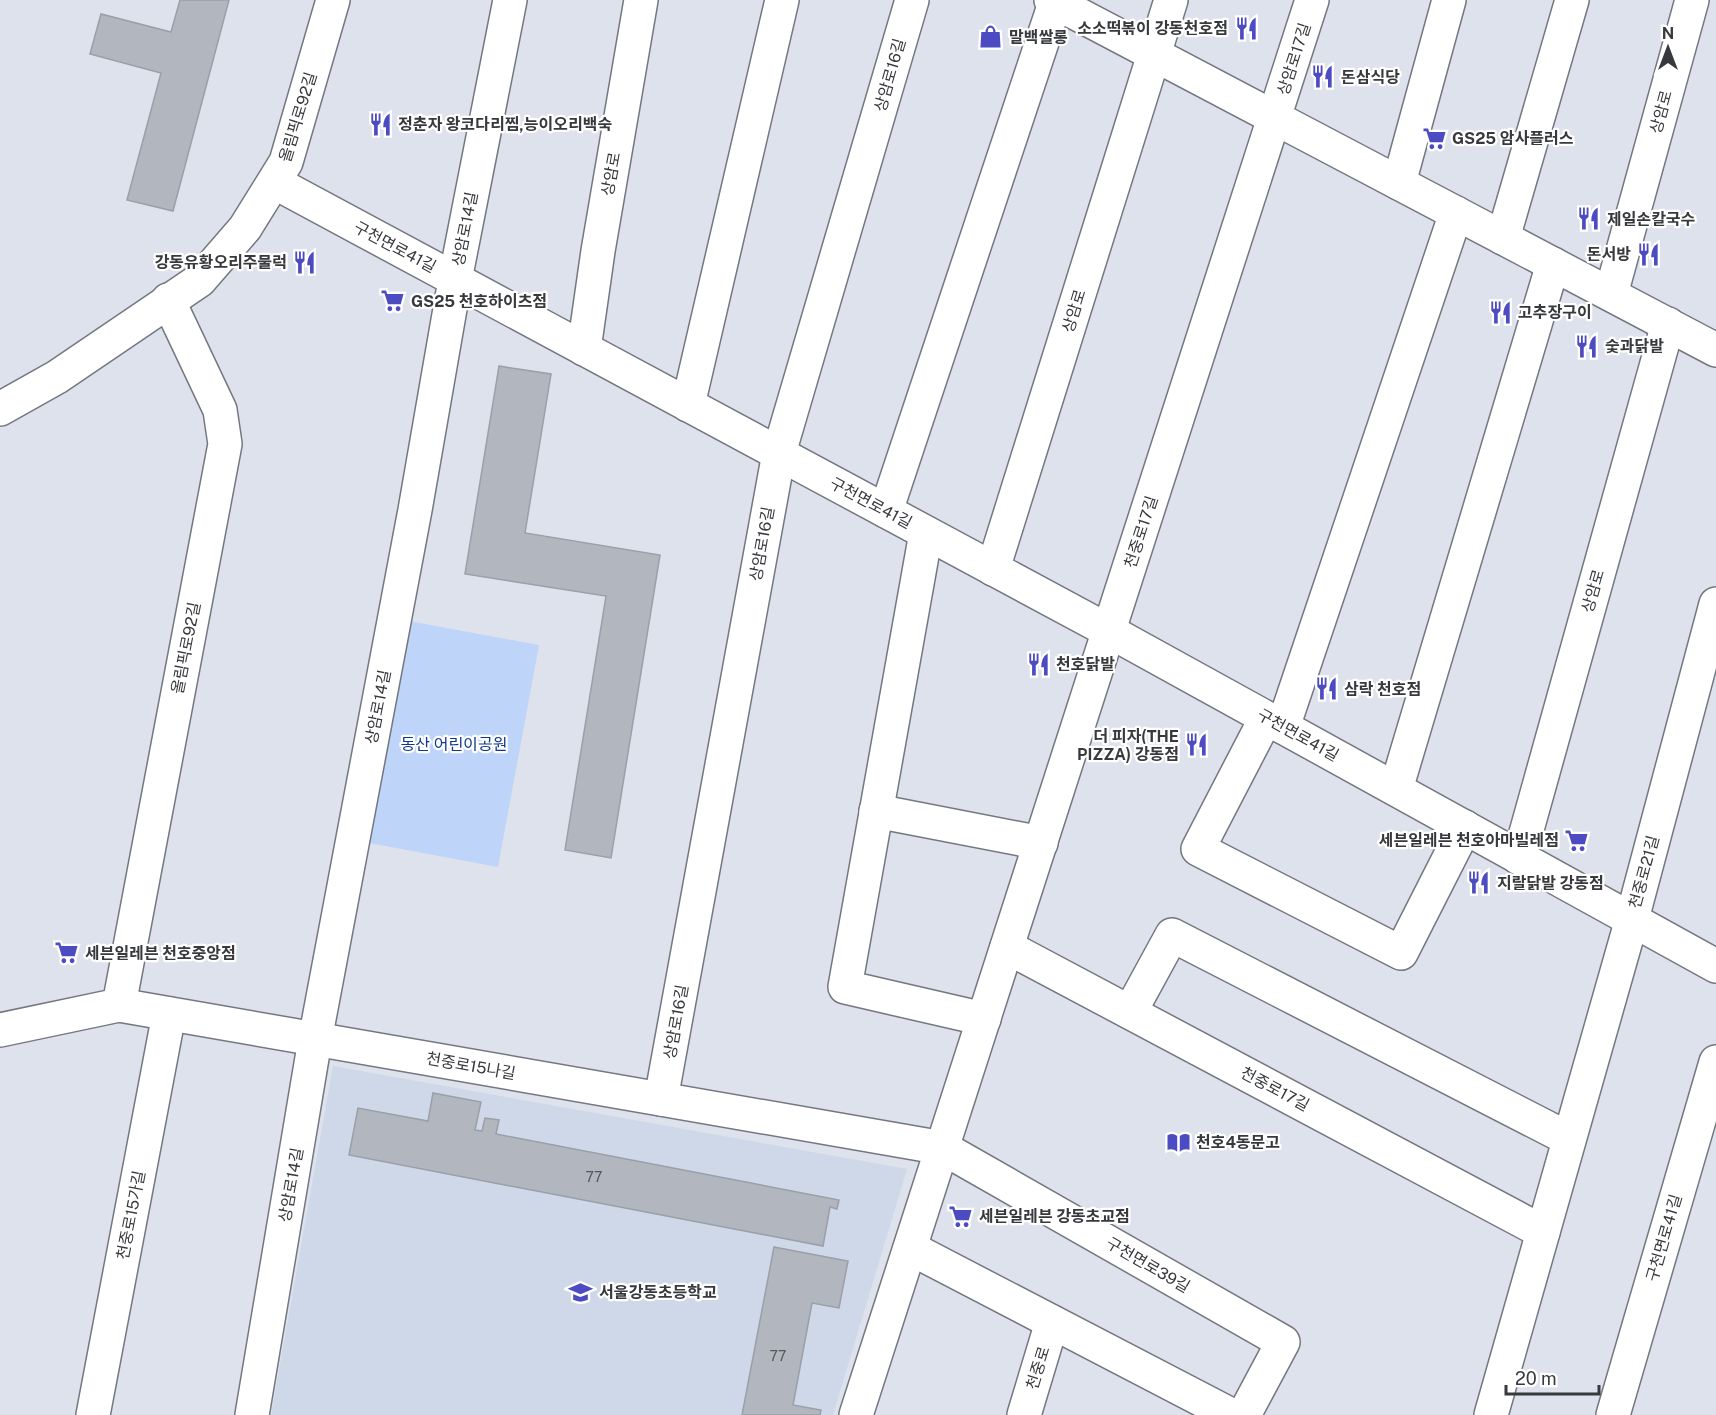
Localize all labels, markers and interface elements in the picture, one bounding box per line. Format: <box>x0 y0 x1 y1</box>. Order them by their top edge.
restaurant icon: 소소떡볶이 강동천호점 <box>1233 15 1259 41</box>
north arrow <box>1638 18 1698 78</box>
place label: 소소떡볶이 강동천호점 <box>1077 19 1228 38</box>
street label: 상암로17길 <box>1273 20 1315 98</box>
shop icon: 말백쌀롱 <box>978 24 1004 50</box>
text: N <box>1662 24 1674 43</box>
place label: 말백쌀롱 <box>1009 28 1068 47</box>
street label: 상암로16길 <box>870 36 910 114</box>
restaurant icon: 돈삼식당 <box>1310 64 1336 90</box>
place label: 돈삼식당 <box>1341 68 1400 87</box>
street label: 올림픽로92길 <box>275 70 321 164</box>
street label: 상암로 <box>1646 88 1676 136</box>
restaurant icon: 정춘자 왕코다리찜,능이오리백숙 <box>367 111 393 137</box>
place label: 정춘자 왕코다리찜,능이오리백숙 <box>398 115 612 134</box>
supermarket icon: GS25 암사플러스 <box>1421 125 1447 151</box>
place label: GS25 암사플러스 <box>1452 129 1574 148</box>
street label: 상암로 <box>598 150 624 197</box>
street label: 상암로14길 <box>448 190 482 268</box>
restaurant icon: 제일손칼국수 <box>1576 206 1602 232</box>
place label: 제일손칼국수 <box>1607 210 1696 229</box>
street label: 구천면로41길 <box>351 217 439 277</box>
restaurant icon: 돈서방 <box>1636 241 1662 267</box>
place label: 돈서방 <box>1587 245 1631 264</box>
restaurant icon: 강동유황오리주물럭 <box>292 249 318 275</box>
place label: 강동유황오리주물럭 <box>155 253 287 272</box>
street label: 상암로 <box>1058 287 1090 335</box>
supermarket icon: GS25 천호하이츠점 <box>380 288 406 314</box>
place label: GS25 천호하이츠점 <box>411 292 547 311</box>
restaurant icon: 고추장구이 <box>1487 299 1513 325</box>
place label: 고추장구이 <box>1518 303 1592 322</box>
restaurant icon: 숯과닭발 <box>1574 333 1600 359</box>
place label: 숯과닭발 <box>1605 337 1664 356</box>
street label: 구천면로41길 <box>827 473 915 533</box>
street label: 천중로17길 <box>1120 493 1162 571</box>
street label: 상암로16길 <box>746 505 778 583</box>
street label: 상암로 <box>1578 567 1608 615</box>
street label: 올림픽로92길 <box>168 600 204 696</box>
restaurant icon: 천호닭발 <box>1025 651 1051 677</box>
place label: 천호닭발 <box>1056 655 1115 674</box>
street label: 상암로14길 <box>361 668 395 746</box>
restaurant icon: 삼락 천호점 <box>1313 676 1339 702</box>
place label: 삼락 천호점 <box>1344 680 1421 699</box>
street label: 구천면로41길 <box>1254 705 1342 765</box>
place label: 더 피자(THE PIZZA) 강동점 <box>1077 727 1179 764</box>
restaurant icon: 더 피자(THE PIZZA) 강동점 <box>1184 732 1210 758</box>
park label: 동산 어린이공원 <box>401 735 507 754</box>
supermarket icon: 세븐일레븐 천호아마빌레점 <box>1564 827 1590 853</box>
place label: 세븐일레븐 천호아마빌레점 <box>1379 831 1559 850</box>
street label: 천중로21길 <box>1625 833 1663 911</box>
restaurant icon: 지랄닭발 강동점 <box>1466 870 1492 896</box>
place label: 지랄닭발 강동점 <box>1497 874 1604 893</box>
supermarket icon: 세븐일레븐 천호중앙점 <box>54 940 80 966</box>
place label: 세븐일레븐 천호중앙점 <box>85 944 236 963</box>
street label: 상암로16길 <box>660 983 692 1061</box>
street label: 천중로15나길 <box>425 1049 517 1083</box>
street label: 천중로17길 <box>1237 1063 1313 1115</box>
library icon: 천호4동문고 <box>1165 1129 1191 1155</box>
place label: 천호4동문고 <box>1196 1133 1280 1152</box>
street label: 상암로14길 <box>275 1146 307 1224</box>
street label: 천중로15가길 <box>113 1169 149 1261</box>
house number: 77 <box>586 1169 603 1185</box>
street label: 구천면로41길 <box>1642 1192 1686 1284</box>
supermarket icon: 세븐일레븐 강동초교점 <box>948 1203 974 1229</box>
place label: 세븐일레븐 강동초교점 <box>979 1207 1130 1226</box>
street label: 구천면로39길 <box>1103 1233 1193 1297</box>
school or university icon: 서울강동초등학교 <box>568 1279 594 1305</box>
place label: 서울강동초등학교 <box>599 1283 717 1302</box>
street label: 천중로 <box>1022 1344 1054 1392</box>
house number: 77 <box>770 1348 787 1364</box>
scale bar <box>1506 1358 1599 1396</box>
text: 20 m <box>1515 1368 1557 1389</box>

